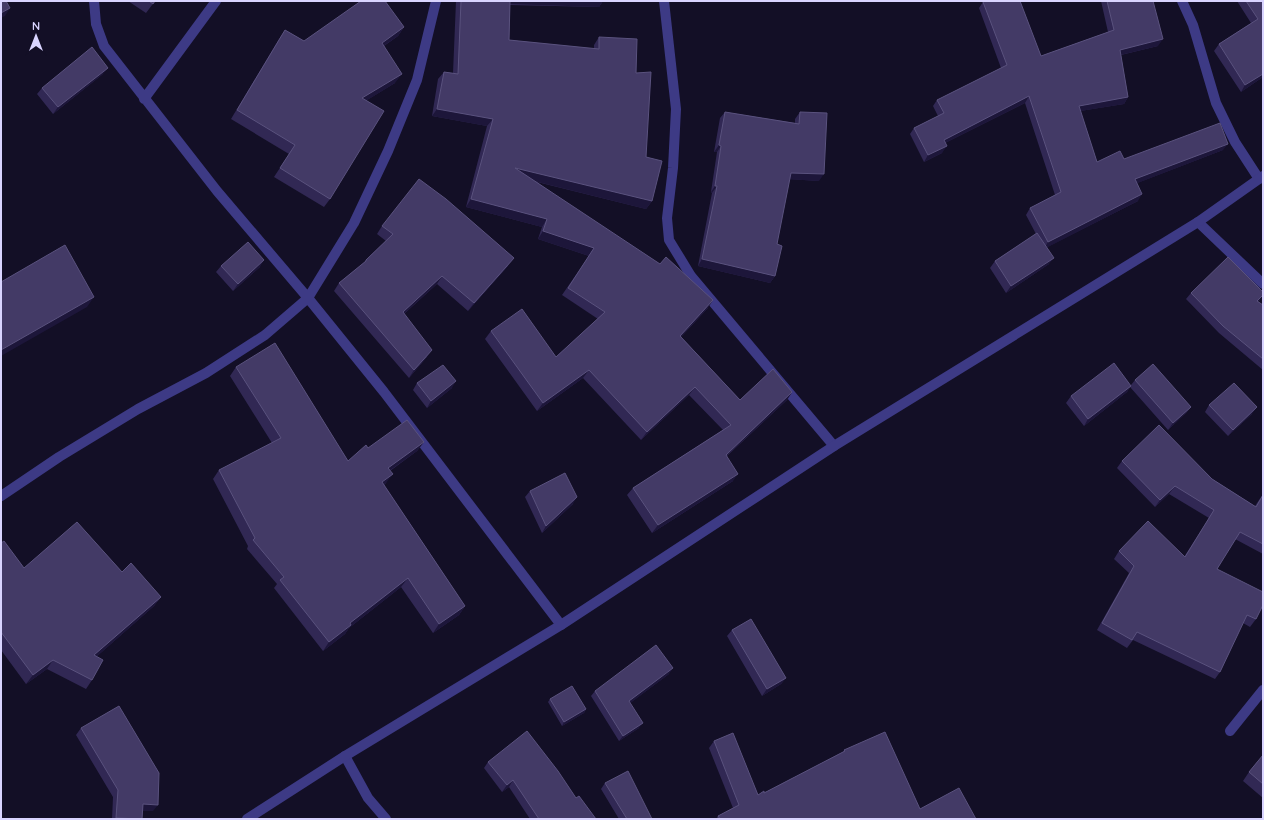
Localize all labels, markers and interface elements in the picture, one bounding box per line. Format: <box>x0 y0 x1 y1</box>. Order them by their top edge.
north arrow <box>16 16 56 56</box>
text: N <box>32 19 40 33</box>

